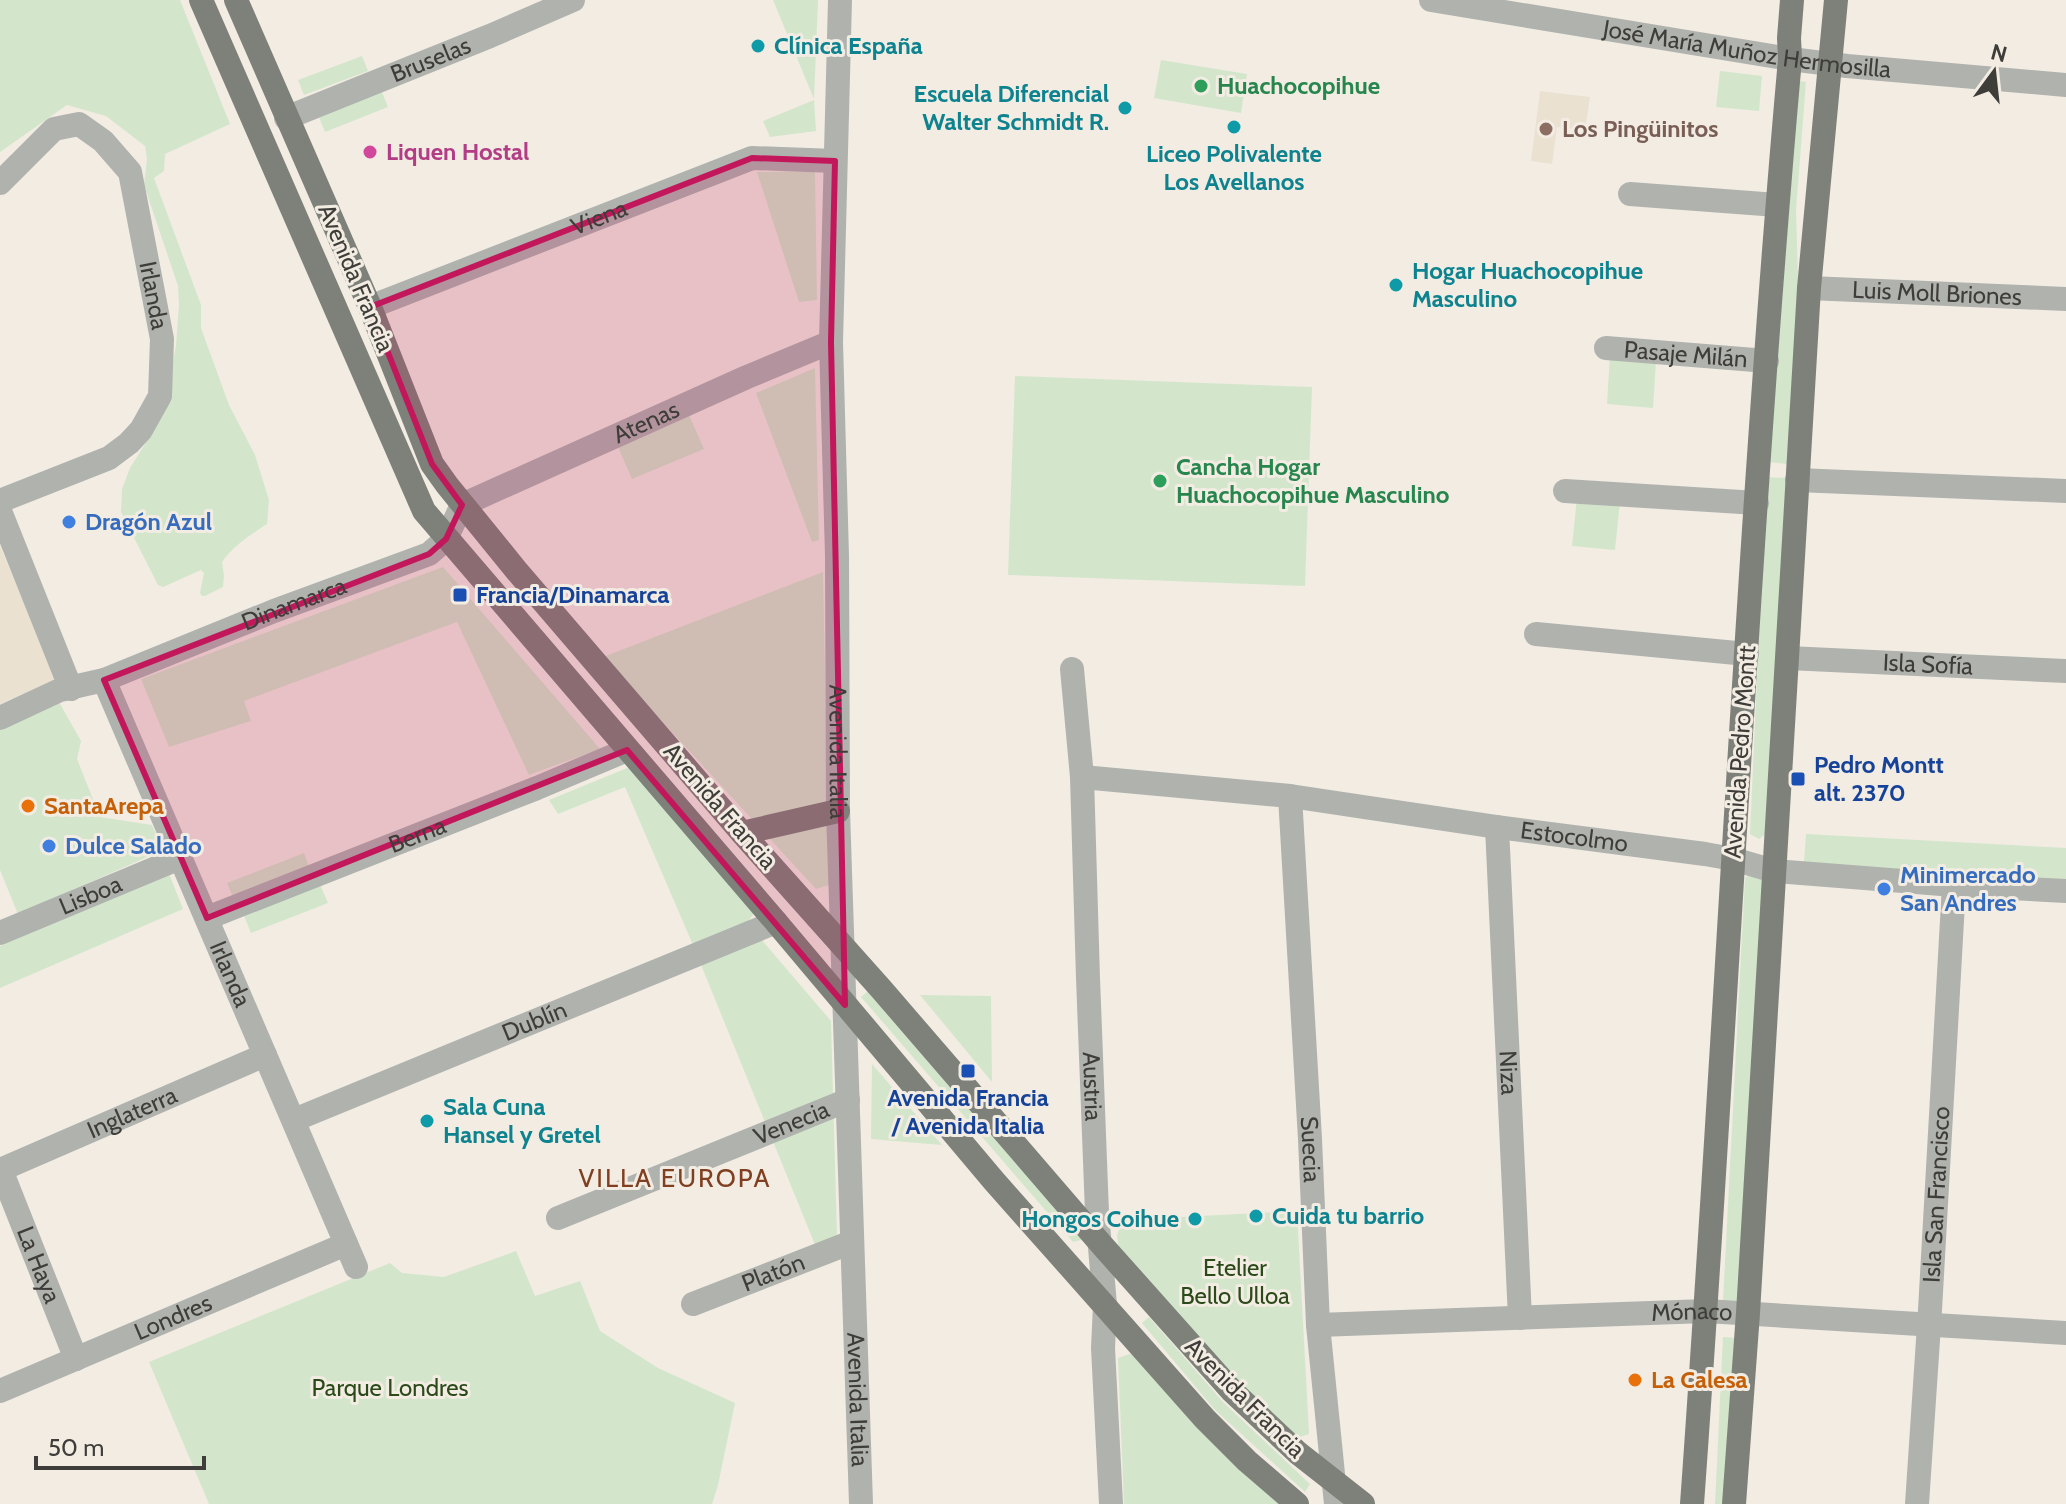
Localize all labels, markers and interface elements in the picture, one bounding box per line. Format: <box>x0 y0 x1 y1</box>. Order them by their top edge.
street label: José María Muñoz Hermosilla <box>1600 13 1893 84</box>
street label: Bruselas <box>386 30 475 88</box>
place label: Clínica España <box>774 31 923 60</box>
north arrow <box>1954 32 2034 112</box>
marker: Clínica España <box>749 37 767 55</box>
text: N <box>1988 38 2010 68</box>
place label: Huachocopihue <box>1217 71 1380 100</box>
marker: Huachocopihue <box>1192 77 1210 95</box>
place label: Escuela Diferencial Walter Schmidt R. <box>914 79 1109 136</box>
marker: Escuela Diferencial Walter Schmidt R. <box>1116 99 1134 117</box>
place label: Los Pingüinitos <box>1562 114 1718 143</box>
marker: Liceo Polivalente Los Avellanos <box>1225 118 1243 136</box>
marker: Los Pingüinitos <box>1537 120 1555 138</box>
place label: Liquen Hostal <box>386 137 529 166</box>
place label: Liceo Polivalente Los Avellanos <box>1146 139 1322 196</box>
marker: Liquen Hostal <box>361 143 379 161</box>
street label: Viena <box>567 193 632 241</box>
street label: Avenida Francia <box>312 199 401 357</box>
place label: Hogar Huachocopihue Masculino <box>1412 256 1643 313</box>
street label: Irlanda <box>133 259 175 332</box>
street label: Luis Moll Briones <box>1851 275 2022 311</box>
marker: Hogar Huachocopihue Masculino <box>1387 276 1405 294</box>
street label: Pasaje Milán <box>1623 334 1749 373</box>
street label: Atenas <box>608 394 684 449</box>
place label: Cancha Hogar Huachocopihue Masculino <box>1176 452 1450 509</box>
marker: Cancha Hogar Huachocopihue Masculino <box>1151 472 1169 490</box>
place label: Dragón Azul <box>85 507 212 536</box>
marker: Dragón Azul <box>60 513 78 531</box>
street label: Dinamarca <box>237 571 351 637</box>
place label: Francia/Dinamarca <box>476 580 669 609</box>
marker: Francia/Dinamarca <box>451 586 469 604</box>
street label: Avenida Pedro Montt <box>1718 645 1761 859</box>
street label: Isla Sofía <box>1882 647 1974 681</box>
street label: Avenida Italia <box>824 685 853 820</box>
street label: Avenida Francia <box>658 737 783 875</box>
place label: Pedro Montt alt. 2370 <box>1814 750 1944 807</box>
marker: Pedro Montt alt. 2370 <box>1789 770 1807 788</box>
place label: SantaArepa <box>44 791 164 820</box>
marker: SantaArepa <box>19 797 37 815</box>
street label: Berna <box>384 810 450 859</box>
street label: Estocolmo <box>1519 815 1630 858</box>
place label: Dulce Salado <box>65 831 202 860</box>
marker: Dulce Salado <box>40 837 58 855</box>
place label: Minimercado San Andres <box>1900 860 2036 917</box>
street label: Lisboa <box>55 869 126 921</box>
marker: Minimercado San Andres <box>1875 880 1893 898</box>
street label: Irlanda <box>204 936 258 1012</box>
street label: Dublín <box>498 995 571 1047</box>
street label: Niza <box>1493 1050 1525 1096</box>
street label: Austria <box>1077 1051 1108 1122</box>
marker: Avenida Francia / Avenida Italia <box>959 1062 977 1080</box>
street label: Inglaterra <box>83 1080 182 1144</box>
place label: Avenida Francia / Avenida Italia <box>887 1083 1049 1140</box>
place label: Sala Cuna Hansel y Gretel <box>443 1092 601 1149</box>
street label: Venecia <box>749 1094 834 1151</box>
street label: Isla San Francisco <box>1917 1106 1955 1284</box>
marker: Sala Cuna Hansel y Gretel <box>418 1112 436 1130</box>
street label: Suecia <box>1295 1115 1327 1184</box>
district label: VILLA EUROPA <box>578 1162 772 1194</box>
place label: Cuida tu barrio <box>1272 1201 1425 1230</box>
place label: Hongos Coihue <box>1021 1204 1179 1233</box>
marker: Cuida tu barrio <box>1247 1207 1265 1225</box>
marker: Hongos Coihue <box>1186 1210 1204 1228</box>
street label: La Haya <box>11 1222 68 1308</box>
street label: Platón <box>737 1247 809 1298</box>
park label: Etelier Bello Ulloa <box>1180 1253 1290 1310</box>
street label: Londres <box>130 1288 216 1346</box>
street label: Mónaco <box>1651 1296 1733 1327</box>
street label: Avenida Italia <box>841 1332 875 1468</box>
street label: Avenida Francia <box>1179 1332 1312 1464</box>
place label: La Calesa <box>1651 1365 1748 1394</box>
marker: La Calesa <box>1626 1371 1644 1389</box>
park label: Parque Londres <box>311 1373 469 1402</box>
scale bar <box>36 1420 204 1470</box>
text: 50 m <box>48 1433 104 1462</box>

